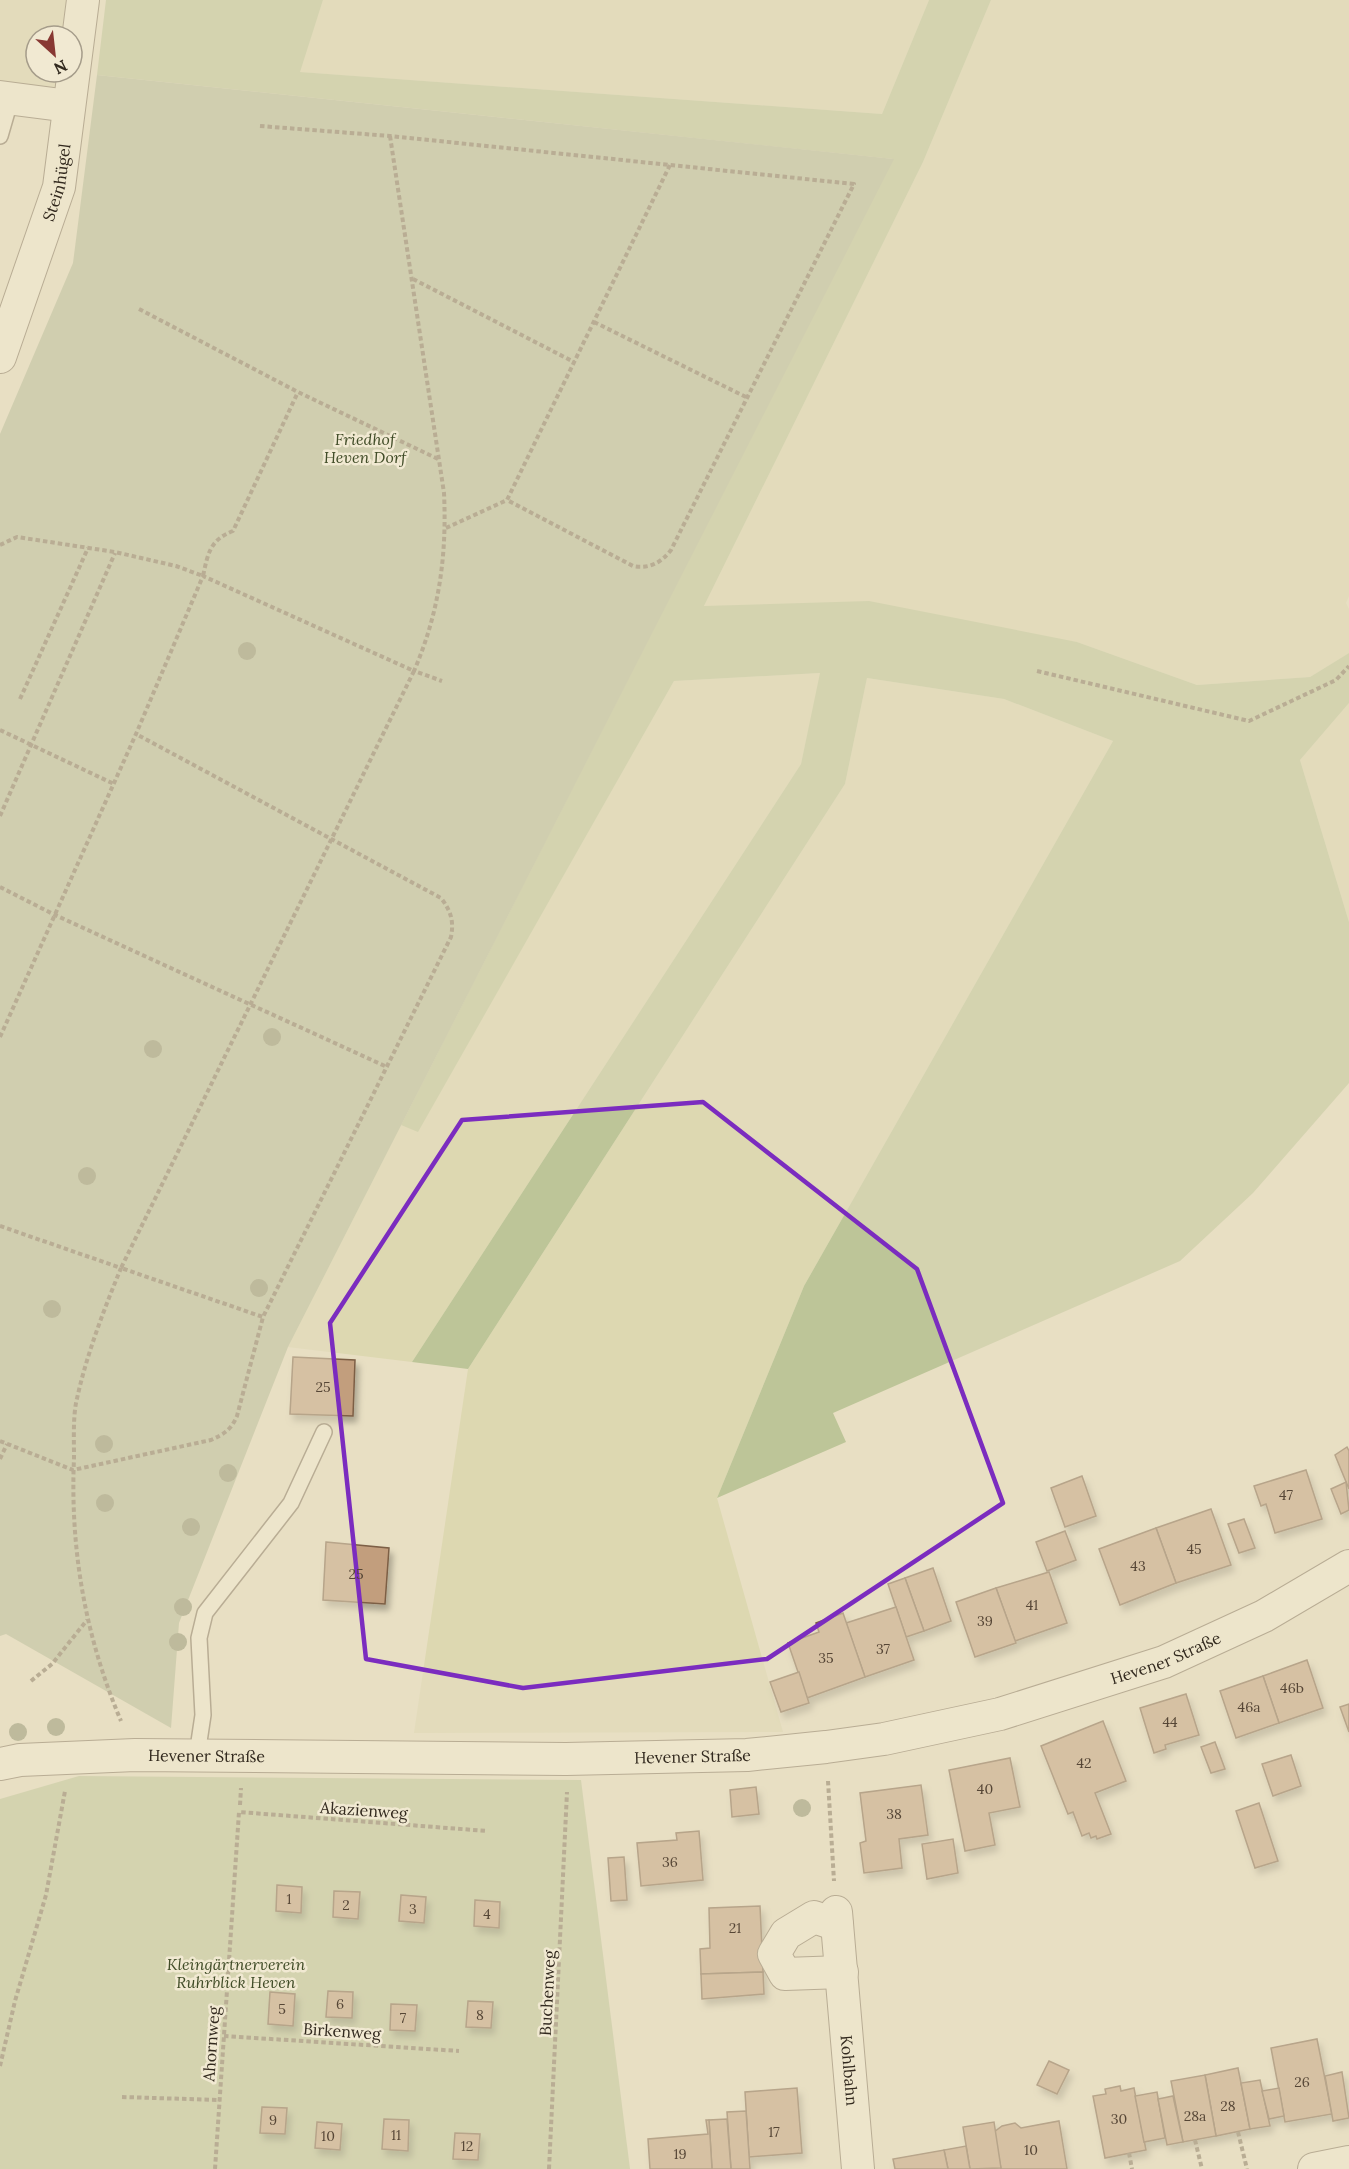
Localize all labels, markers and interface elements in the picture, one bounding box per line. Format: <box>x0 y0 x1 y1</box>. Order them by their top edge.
north arrow <box>24 24 84 84</box>
text: N <box>51 56 71 79</box>
street label: Steinhügel <box>38 142 74 224</box>
park label: Friedhof Heven Dorf <box>324 429 408 467</box>
house number: 25 <box>315 1378 331 1396</box>
house number: 47 <box>1279 1486 1294 1504</box>
house number: 45 <box>1186 1540 1202 1558</box>
house number: 43 <box>1130 1557 1146 1575</box>
house number: 25 <box>348 1565 364 1583</box>
house number: 41 <box>1026 1596 1038 1614</box>
house number: 39 <box>977 1612 993 1630</box>
street label: Hevener Straße <box>1108 1627 1224 1688</box>
house number: 37 <box>876 1640 891 1658</box>
house number: 35 <box>818 1649 834 1667</box>
house number: 46b <box>1280 1679 1304 1697</box>
house number: 46a <box>1238 1698 1260 1716</box>
house number: 44 <box>1162 1713 1178 1731</box>
street label: Hevener Straße <box>148 1745 265 1766</box>
street label: Hevener Straße <box>634 1745 751 1767</box>
house number: 42 <box>1076 1754 1092 1772</box>
house number: 40 <box>977 1780 993 1798</box>
street label: Akazienweg <box>319 1797 410 1823</box>
house number: 38 <box>886 1805 902 1823</box>
house number: 36 <box>662 1853 678 1871</box>
house number: 1 <box>286 1890 292 1908</box>
house number: 2 <box>342 1896 350 1914</box>
house number: 3 <box>409 1900 417 1918</box>
house number: 4 <box>483 1905 491 1923</box>
house number: 21 <box>729 1919 741 1937</box>
street label: Buchenweg <box>535 1949 559 2036</box>
park label: Kleingärtnerverein Ruhrblick Heven <box>167 1954 305 1992</box>
house number: 6 <box>336 1995 344 2013</box>
house number: 5 <box>278 2000 286 2018</box>
street label: Ahornweg <box>198 2005 224 2083</box>
house number: 8 <box>476 2006 484 2024</box>
house number: 7 <box>400 2009 407 2027</box>
street label: Birkenweg <box>302 2018 383 2044</box>
street label: Kohlbahn <box>837 2034 863 2107</box>
house number: 26 <box>1294 2073 1310 2091</box>
house number: 28 <box>1220 2097 1236 2115</box>
house number: 28a <box>1184 2107 1206 2125</box>
house number: 30 <box>1111 2110 1127 2128</box>
house number: 9 <box>269 2111 277 2129</box>
house number: 17 <box>768 2123 780 2141</box>
house number: 11 <box>391 2126 401 2144</box>
house number: 10 <box>321 2127 335 2145</box>
house number: 12 <box>461 2137 473 2155</box>
house number: 10 <box>1024 2141 1038 2159</box>
house number: 19 <box>673 2145 687 2163</box>

